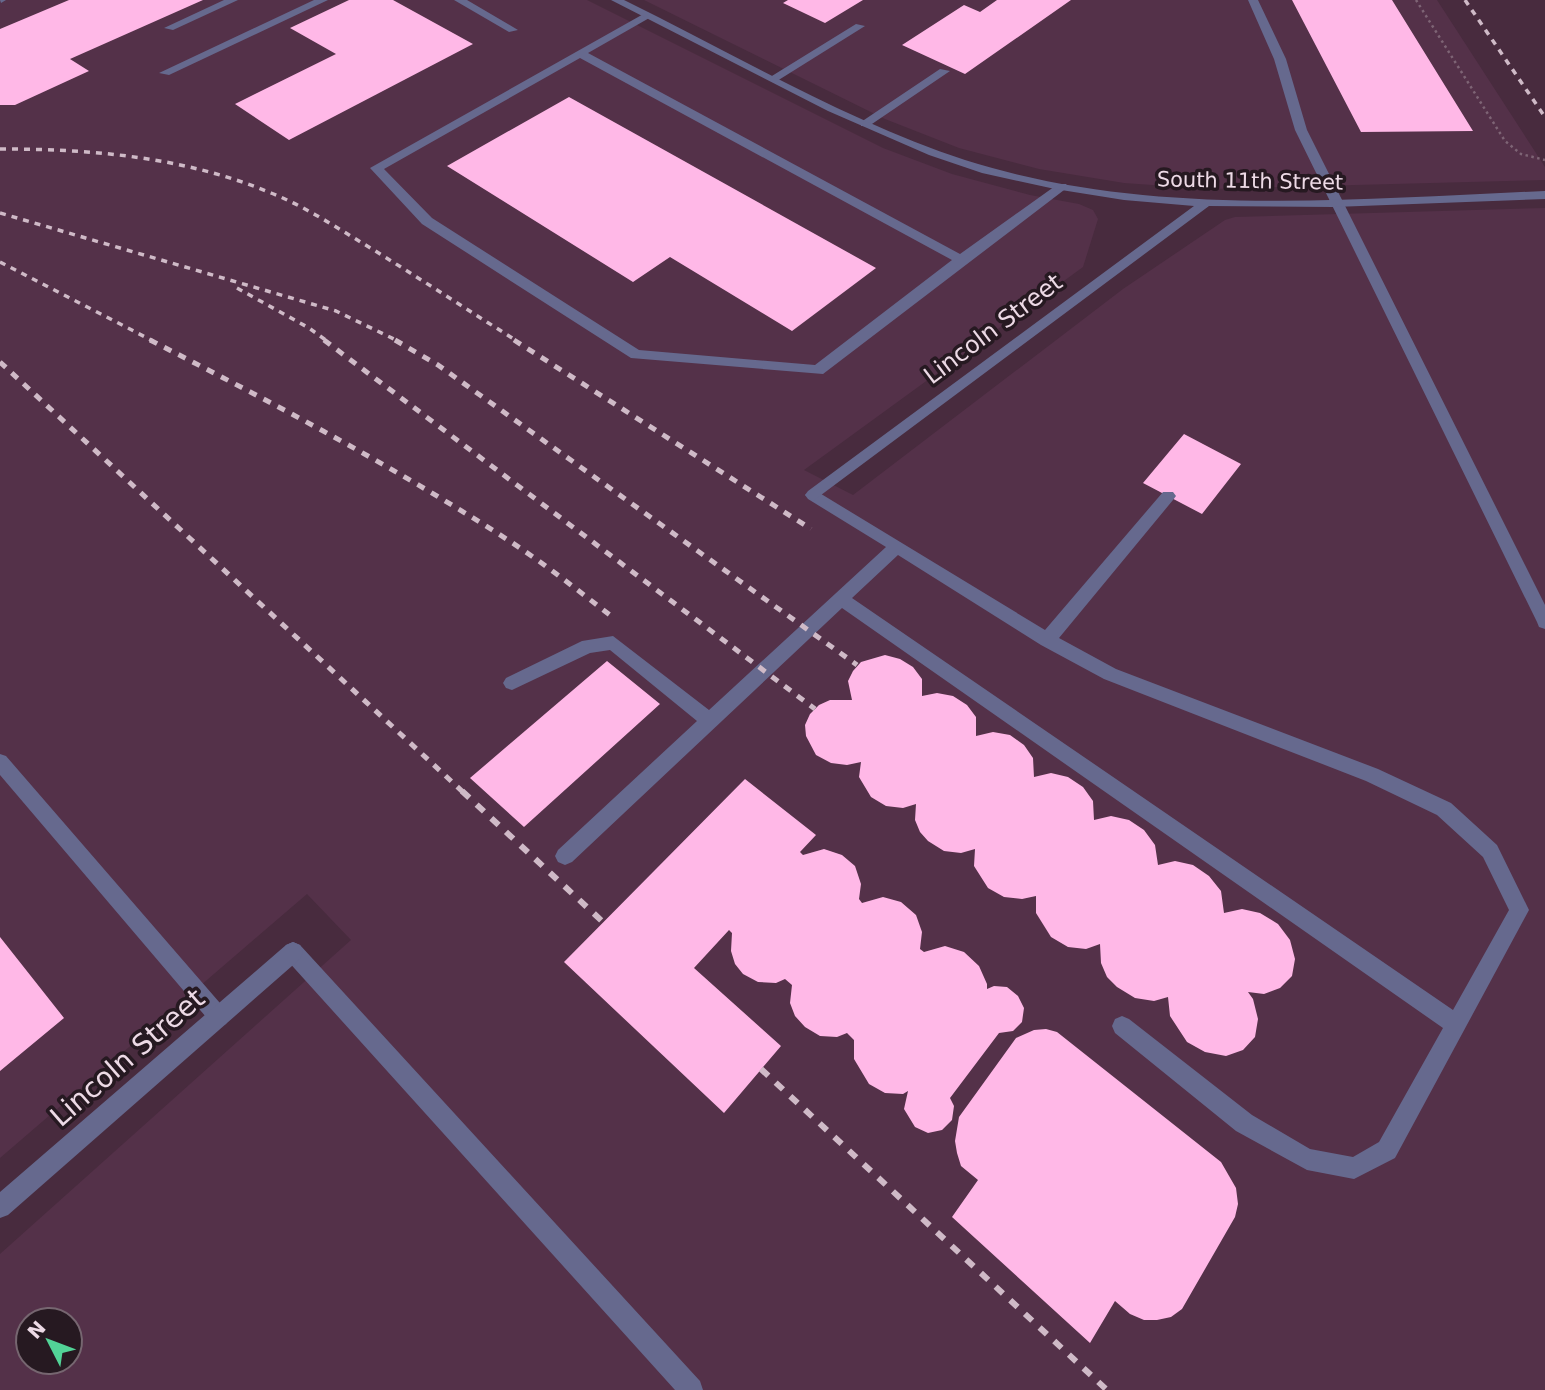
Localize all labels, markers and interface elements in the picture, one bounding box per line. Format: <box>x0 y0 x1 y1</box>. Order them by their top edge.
street label: South 11th Street <box>1157 167 1343 195</box>
street label: Lincoln Street <box>918 268 1068 390</box>
street label: Lincoln Street <box>44 982 211 1133</box>
north arrow <box>14 1306 84 1376</box>
text: N <box>23 1316 50 1343</box>

